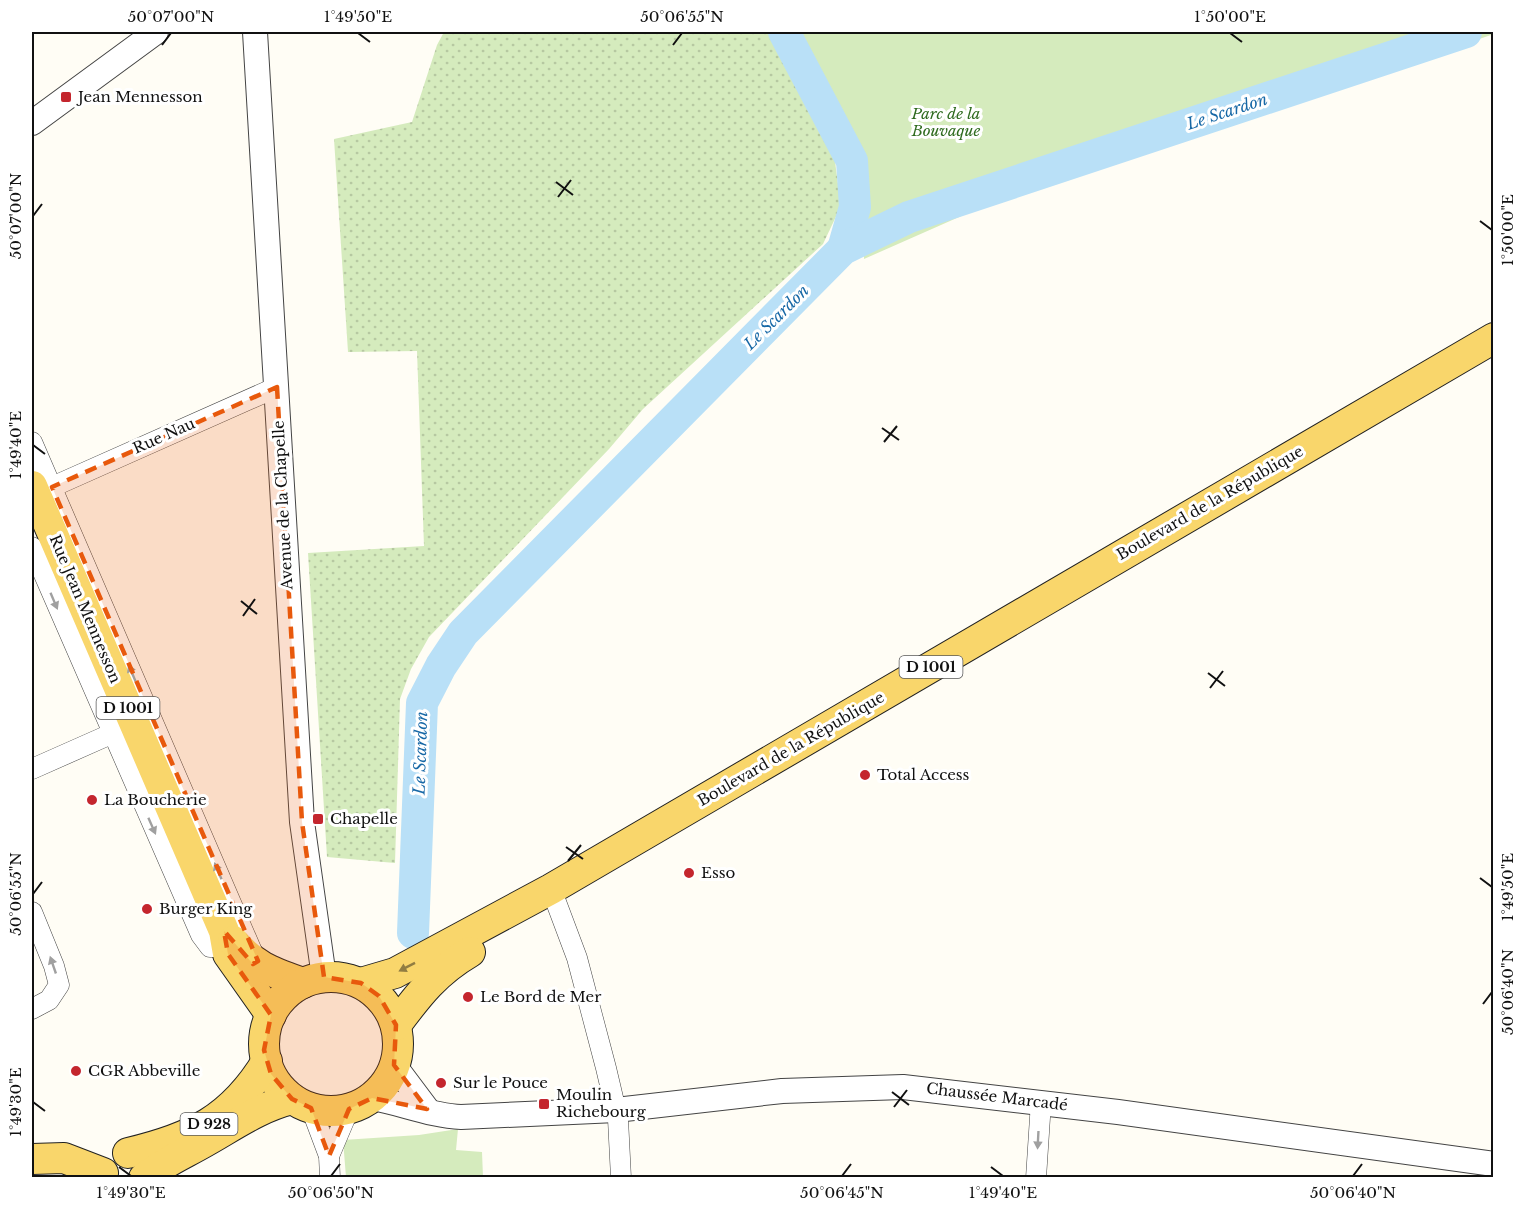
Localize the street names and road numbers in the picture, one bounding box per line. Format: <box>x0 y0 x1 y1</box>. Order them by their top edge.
street label: Rue Nau <box>130 413 198 458</box>
street label: Avenue de la Chapelle <box>269 420 296 591</box>
street label: Boulevard de la République <box>1113 441 1307 564</box>
street label: Rue Jean Mennesson <box>46 532 125 686</box>
road number: D 1001 <box>900 656 962 678</box>
street label: Boulevard de la République <box>694 687 888 810</box>
road number: D 1001 <box>96 697 160 719</box>
street label: Chaussée Marcadé <box>925 1078 1069 1115</box>
road number: D 928 <box>180 1113 238 1135</box>

